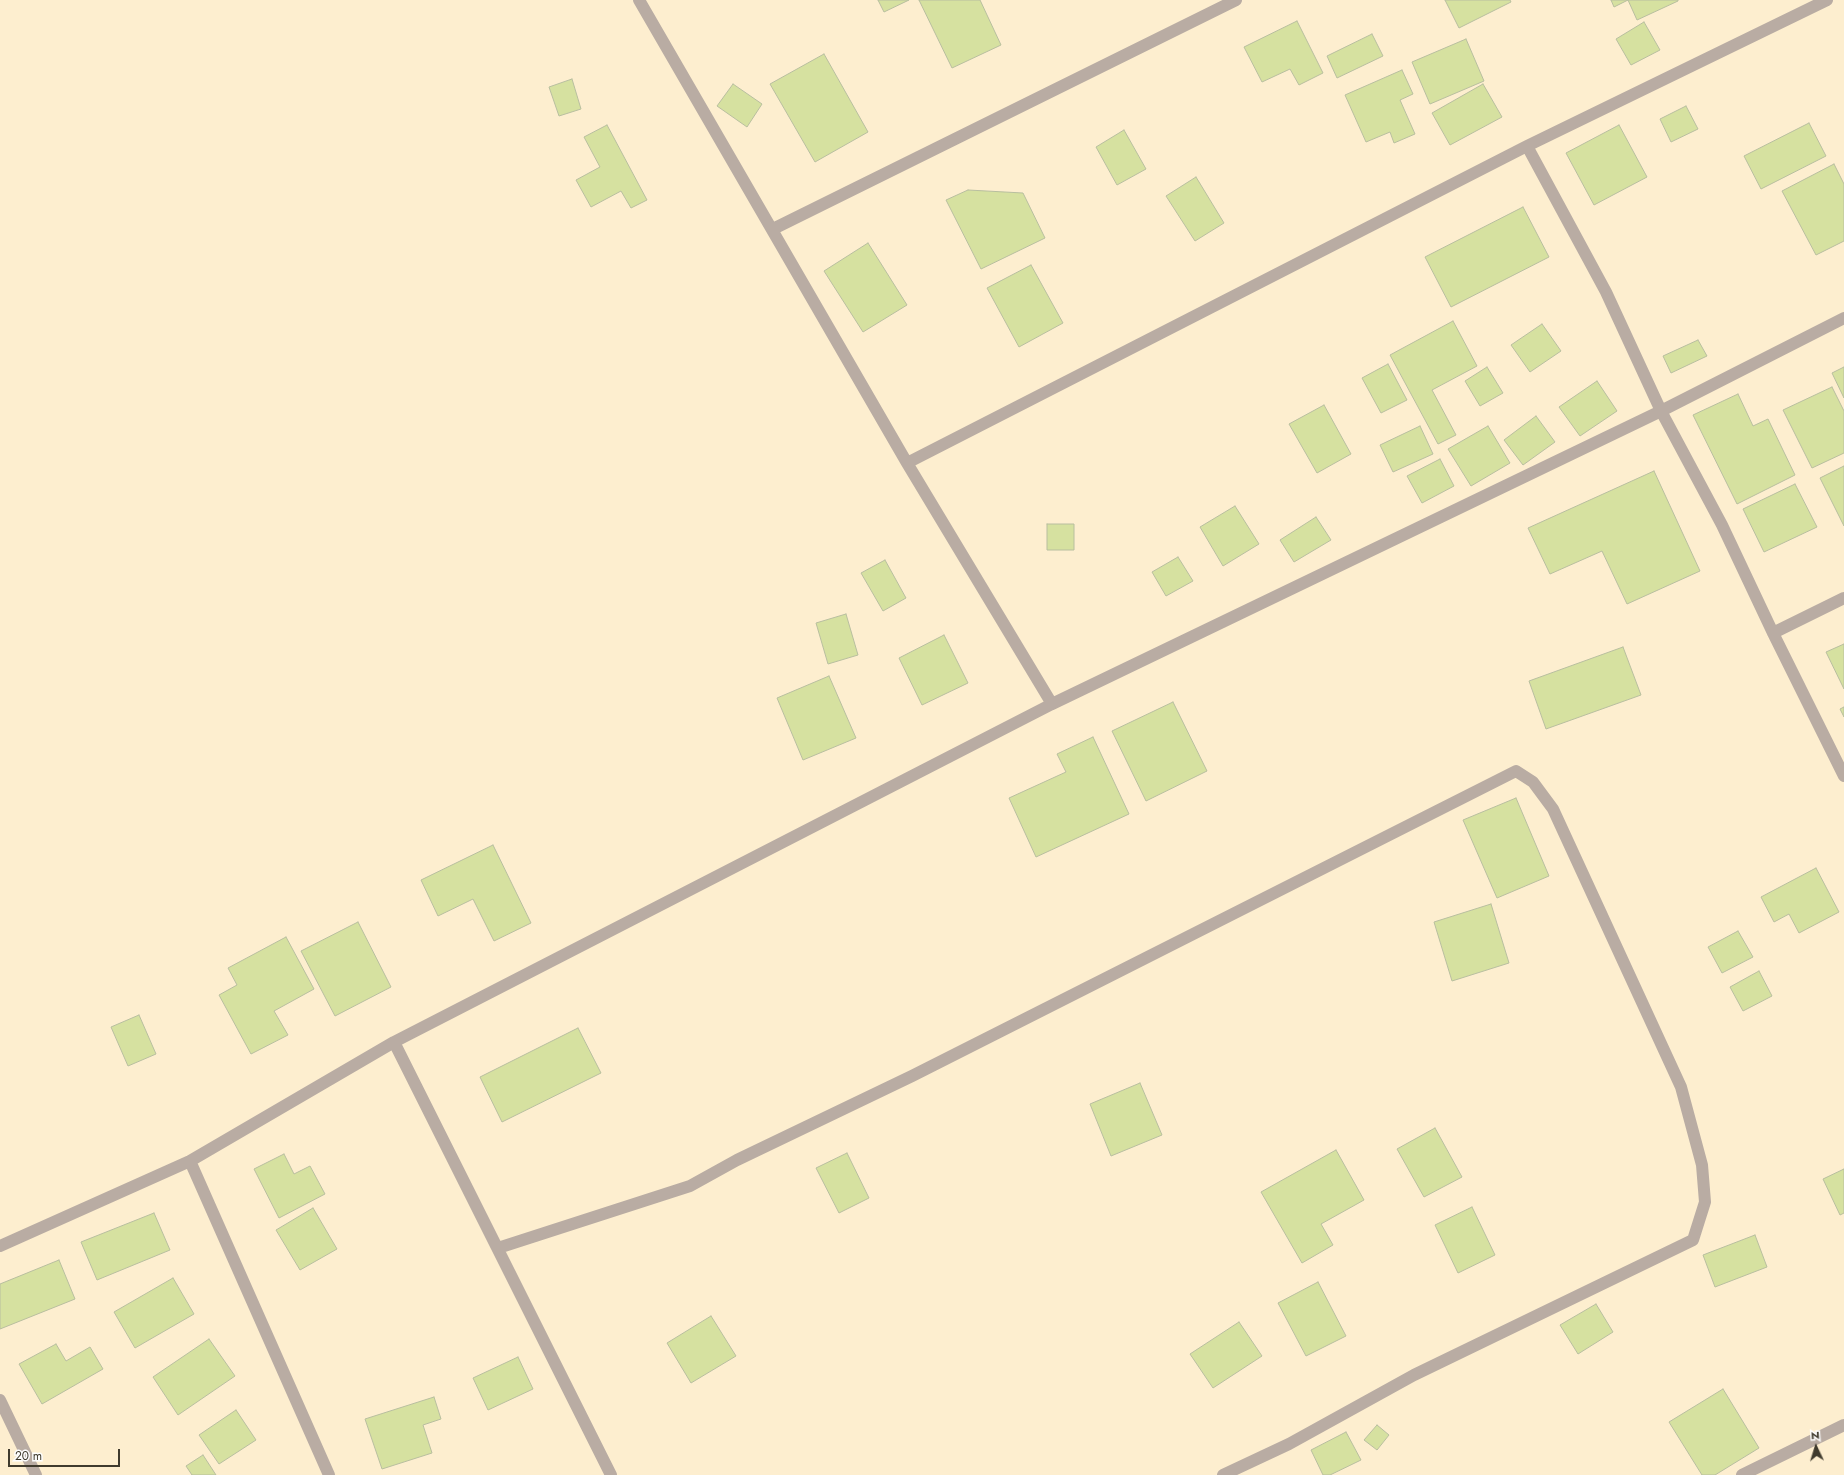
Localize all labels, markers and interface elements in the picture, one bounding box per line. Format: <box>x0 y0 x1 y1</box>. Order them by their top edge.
north arrow <box>1796 1427 1836 1467</box>
text: N <box>1810 1427 1820 1443</box>
scale bar <box>10 1441 122 1467</box>
text: 20 m <box>15 1447 42 1465</box>

